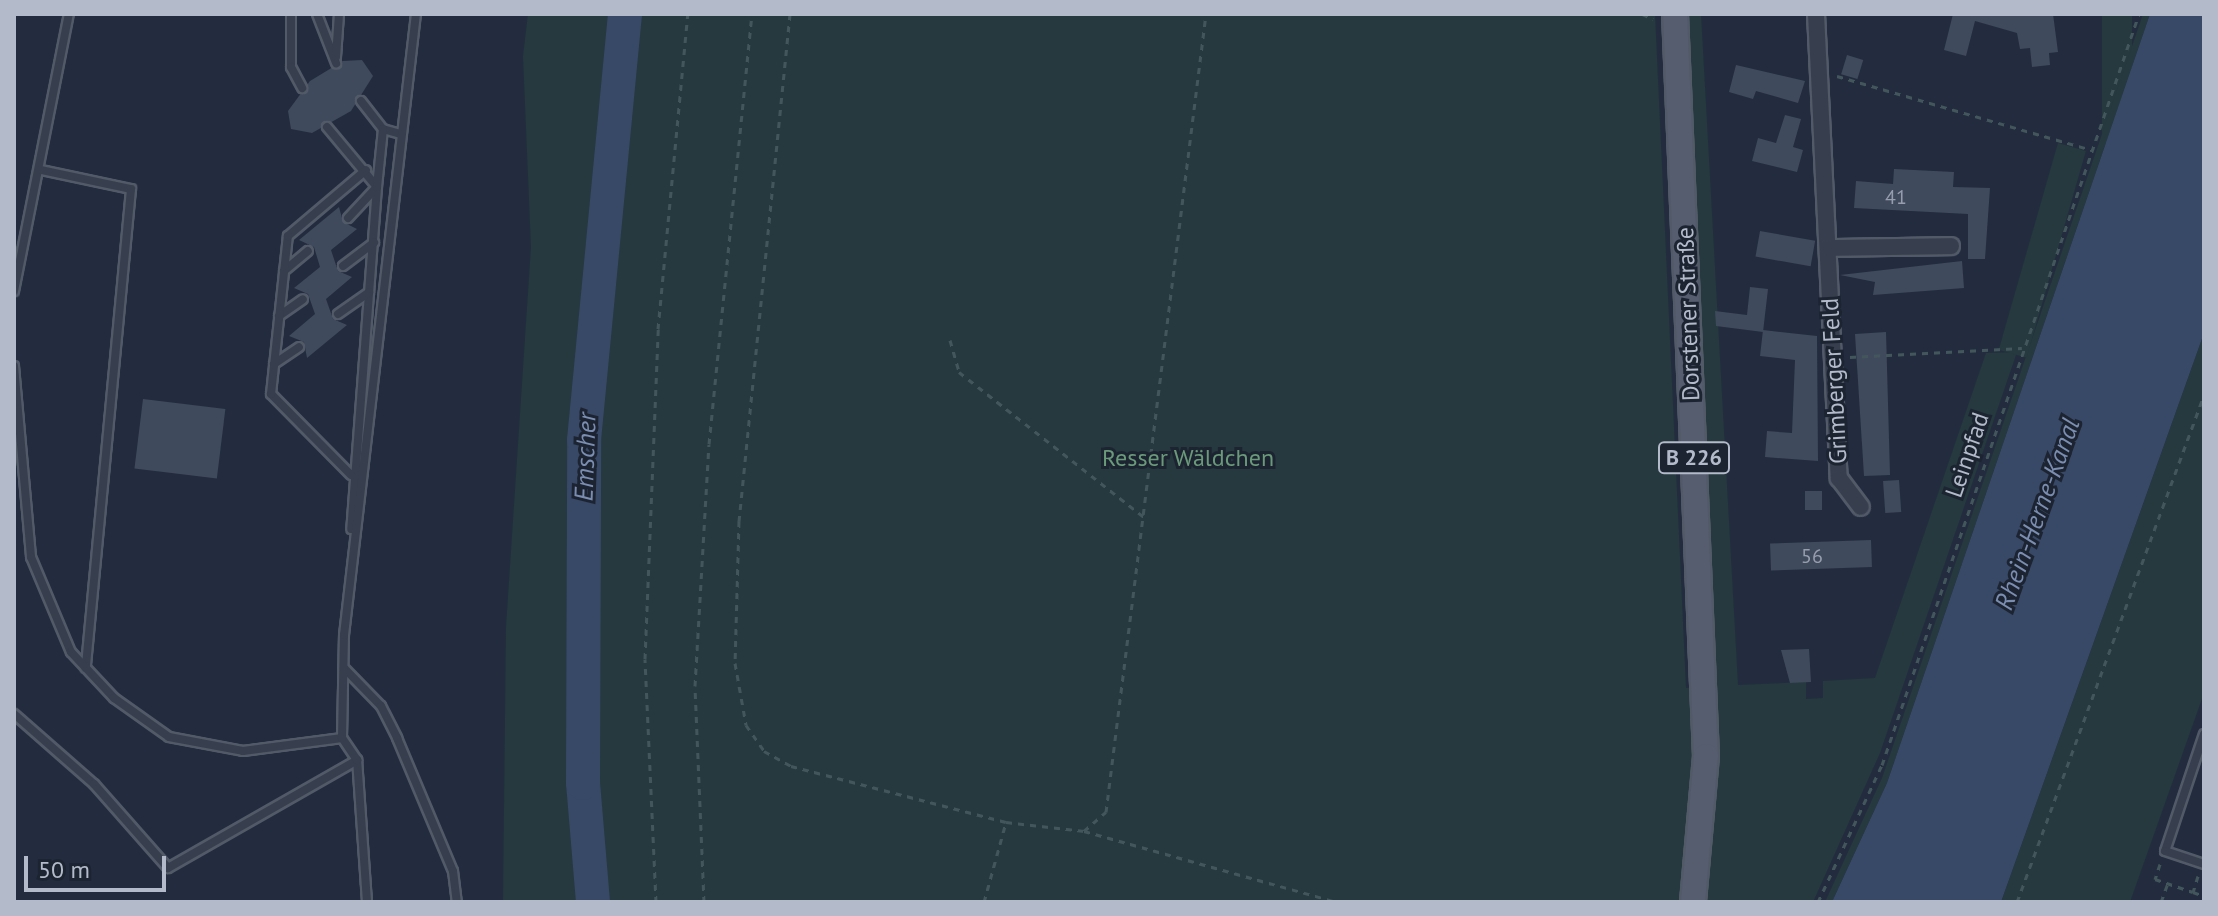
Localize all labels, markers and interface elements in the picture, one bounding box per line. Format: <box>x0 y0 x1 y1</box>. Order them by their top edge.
house number: 41 <box>1885 185 1907 209</box>
street label: Dorstener Straße <box>1671 226 1705 402</box>
street label: Grimberger Feld <box>1815 297 1853 465</box>
street label: Leinpfad <box>1939 409 1995 501</box>
water label: Emscher <box>568 412 602 502</box>
water label: Rhein-Herne-Kanal <box>1988 414 2086 614</box>
road number: B 226 <box>1658 440 1730 476</box>
park label: Resser Wäldchen <box>1102 444 1274 472</box>
house number: 56 <box>1801 544 1823 568</box>
scale bar <box>28 840 170 890</box>
text: 50 m <box>38 854 90 885</box>

